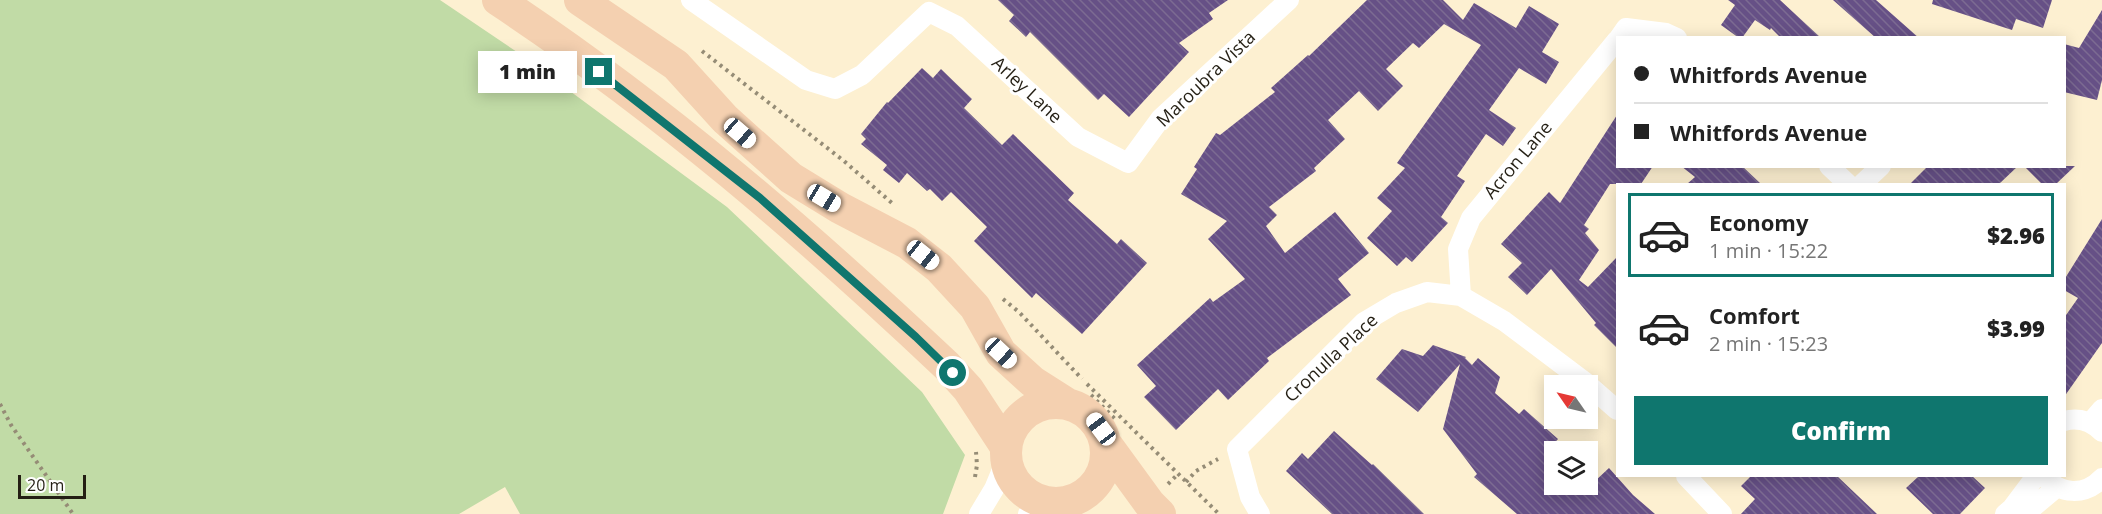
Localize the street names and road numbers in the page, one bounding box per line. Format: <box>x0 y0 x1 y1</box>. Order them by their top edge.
street label: Maroubra Vista <box>1151 25 1260 132</box>
street label: Arley Lane <box>987 51 1068 128</box>
street label: Acron Lane <box>1478 115 1557 203</box>
street label: Cronulla Place <box>1278 308 1382 407</box>

